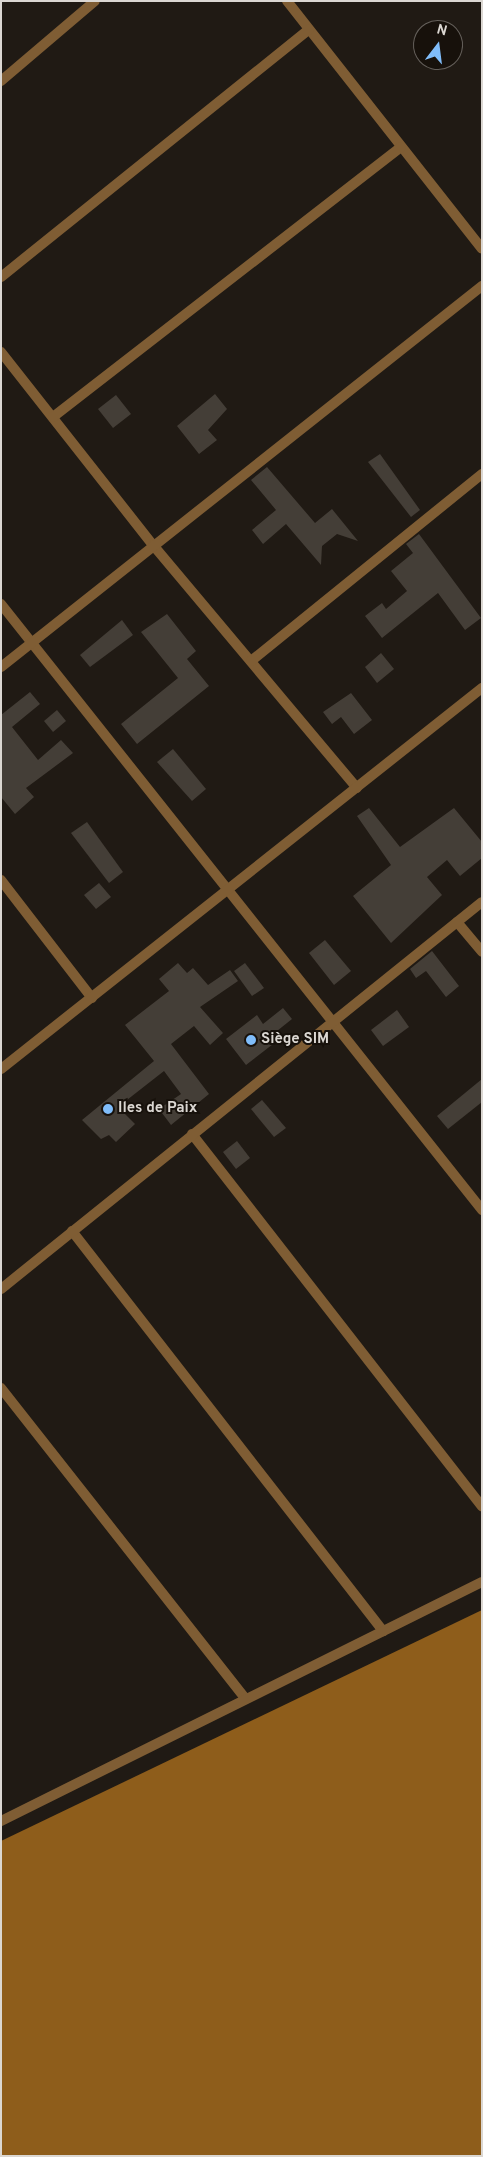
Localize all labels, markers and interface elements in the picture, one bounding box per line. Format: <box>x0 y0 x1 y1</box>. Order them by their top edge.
north arrow <box>413 20 463 70</box>
text: N <box>435 21 449 41</box>
place label: Siège SIM <box>261 1031 329 1049</box>
marker: Siège SIM <box>245 1034 257 1046</box>
place label: Iles de Paix <box>118 1100 197 1118</box>
marker: Iles de Paix <box>102 1103 114 1115</box>

